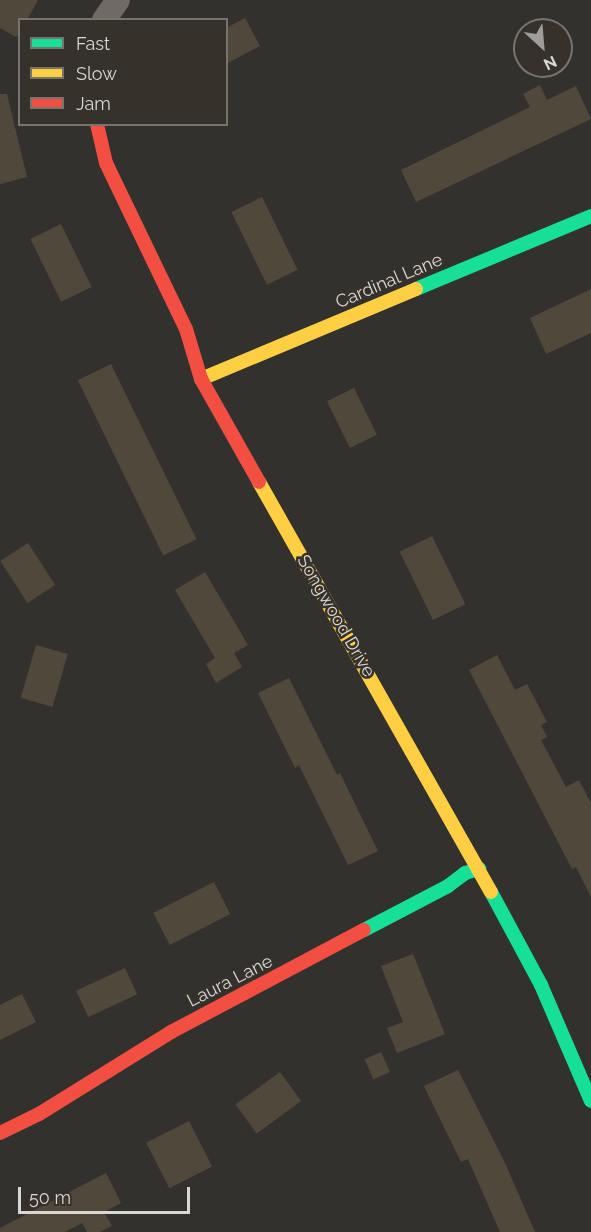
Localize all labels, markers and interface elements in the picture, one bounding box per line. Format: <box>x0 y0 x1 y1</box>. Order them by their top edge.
legend <box>18 18 228 126</box>
north arrow <box>513 18 573 78</box>
text: Fast <box>76 33 110 54</box>
text: N <box>541 52 560 74</box>
text: Slow <box>76 63 117 84</box>
text: Jam <box>76 93 111 114</box>
street label: Cardinal Lane <box>332 249 446 313</box>
street label: Songwood Drive <box>292 551 380 681</box>
street label: Laura Lane <box>184 950 276 1012</box>
scale bar <box>21 1175 194 1213</box>
text: 50 m <box>29 1187 71 1208</box>

